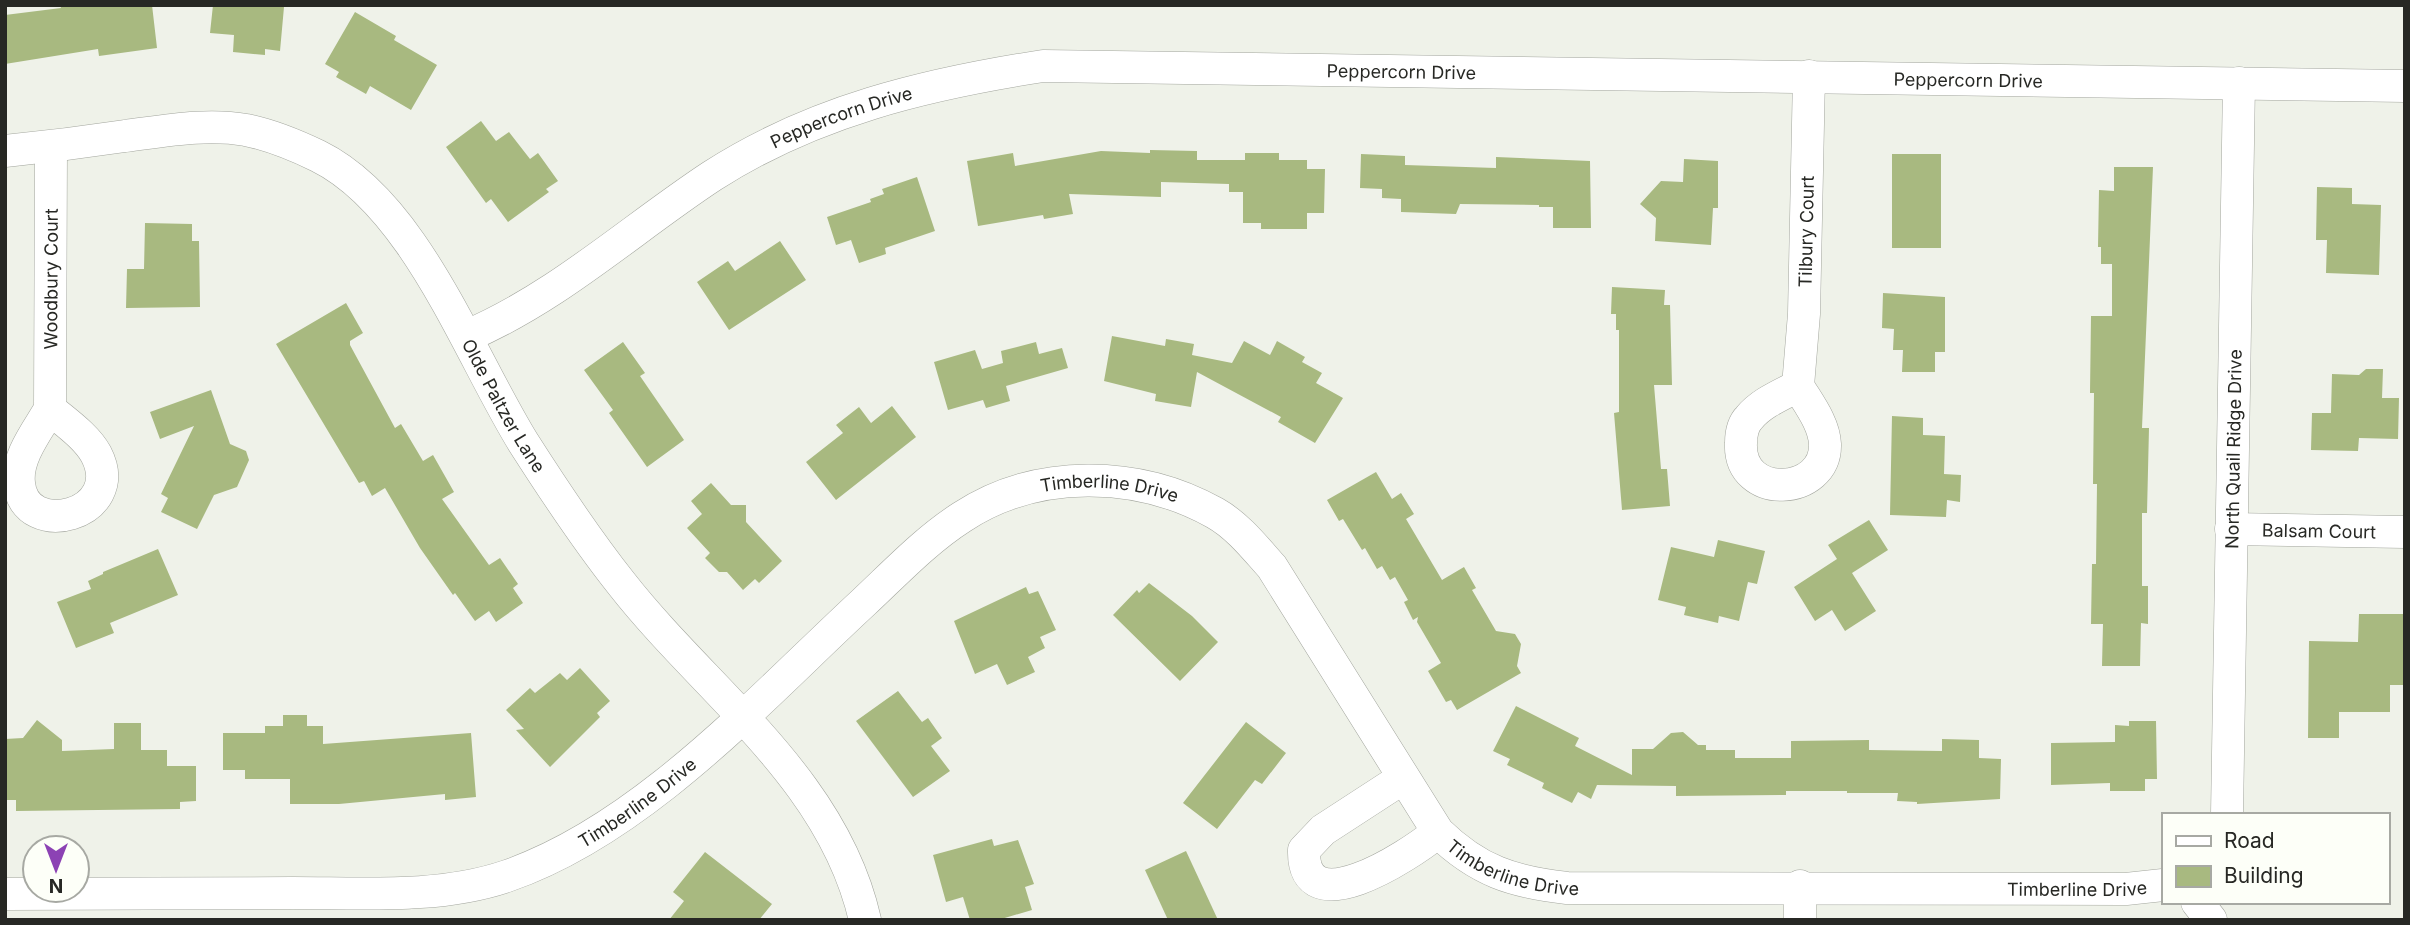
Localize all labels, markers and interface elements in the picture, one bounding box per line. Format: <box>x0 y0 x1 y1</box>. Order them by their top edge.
street label: Peppercorn Drive <box>1326 60 1476 83</box>
street label: Peppercorn Drive <box>1893 68 2043 91</box>
street label: Peppercorn Drive <box>767 82 914 152</box>
street label: Tilbury Court <box>1794 175 1817 288</box>
street label: Woodbury Court <box>40 208 61 349</box>
street label: Olde Paltzer Lane <box>458 335 550 476</box>
street label: North Quail Ridge Drive <box>2221 349 2245 549</box>
street label: Timberline Drive <box>1038 470 1181 506</box>
street label: Balsam Court <box>2262 519 2376 542</box>
street label: Timberline Drive <box>575 753 700 852</box>
legend <box>2162 813 2389 904</box>
text: Road <box>2224 828 2275 853</box>
north arrow <box>21 834 91 904</box>
street label: Timberline Drive <box>1443 835 1579 899</box>
text: Building <box>2224 863 2304 888</box>
text: N <box>49 874 63 897</box>
street label: Timberline Drive <box>2007 876 2148 900</box>

